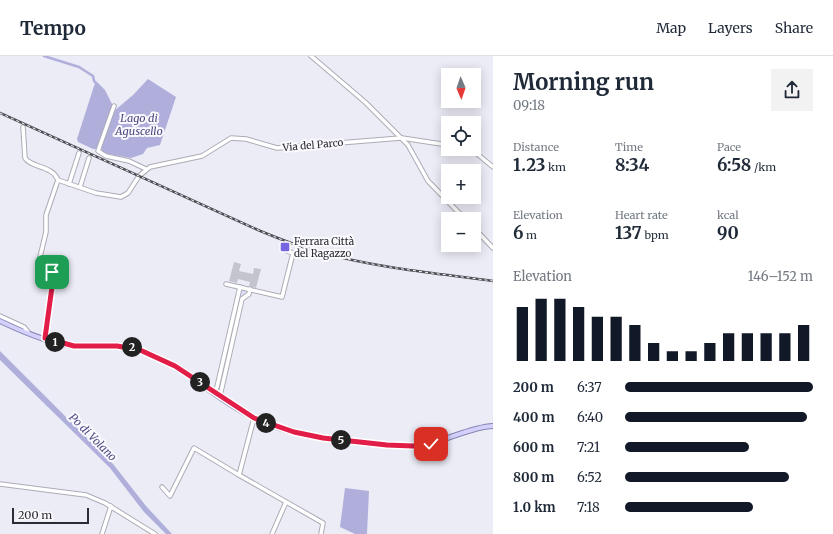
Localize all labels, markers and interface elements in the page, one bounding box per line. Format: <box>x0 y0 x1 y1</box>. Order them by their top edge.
text: Tempo <box>20 16 86 40</box>
text: Map <box>656 19 686 37</box>
text: Layers <box>708 19 753 37</box>
text: Share <box>775 19 813 37</box>
north arrow <box>441 68 481 108</box>
map controls <box>441 68 481 252</box>
text: Morning run <box>513 68 654 96</box>
button: share <box>771 69 813 111</box>
text: 09:18 <box>513 97 545 114</box>
water label: Lago di Aguscello <box>114 111 163 138</box>
button: locate <box>441 116 481 156</box>
street label: Via del Parco <box>281 136 344 154</box>
text: Distance <box>513 140 559 154</box>
text: Time <box>615 140 643 154</box>
text: Pace <box>717 140 741 154</box>
text: 1.23 <box>513 154 545 176</box>
text: 8:34 <box>615 154 649 176</box>
text: 6:58 <box>717 154 751 176</box>
text: km <box>545 160 566 174</box>
text: /km <box>751 160 776 174</box>
button: + <box>441 164 481 204</box>
text: Elevation <box>513 208 563 222</box>
text: Heart rate <box>615 208 668 222</box>
text: kcal <box>717 208 739 222</box>
button: − <box>441 212 481 252</box>
text: 6 <box>513 222 523 244</box>
text: 137 <box>615 222 642 244</box>
text: 90 <box>717 222 739 244</box>
text: m <box>523 228 537 242</box>
text: bpm <box>642 228 669 242</box>
place label: Ferrara Città del Ragazzo <box>294 235 355 260</box>
marker: Ferrara Città del Ragazzo <box>279 241 291 253</box>
pin <box>35 255 69 289</box>
icon: arrive <box>41 261 63 283</box>
text: Elevation <box>513 268 572 285</box>
text: 146–152 m <box>748 268 813 285</box>
pin: 1 <box>45 332 65 352</box>
text: 1 <box>52 335 58 349</box>
pin: 2 <box>122 337 142 357</box>
text: 2 <box>129 340 135 354</box>
pin: 3 <box>190 372 210 392</box>
text: 3 <box>197 375 203 389</box>
text: 200 m <box>513 379 554 396</box>
text: 6:37 <box>577 379 602 396</box>
text: 400 m <box>513 409 555 426</box>
text: 6:40 <box>577 409 603 426</box>
water label: Po di Volano <box>66 410 120 464</box>
pin: 4 <box>256 413 276 433</box>
text: 4 <box>263 416 270 430</box>
pin <box>414 427 448 461</box>
pin: 5 <box>331 430 351 450</box>
text: 5 <box>338 433 344 447</box>
icon: check <box>420 433 442 455</box>
text: 600 m <box>513 439 554 456</box>
text: 7:21 <box>577 439 600 456</box>
text: 800 m <box>513 469 554 486</box>
text: 6:52 <box>577 469 602 486</box>
text: 1.0 km <box>513 499 556 516</box>
text: 7:18 <box>577 499 600 516</box>
scale bar <box>12 506 89 525</box>
text: 200 m <box>18 508 52 522</box>

